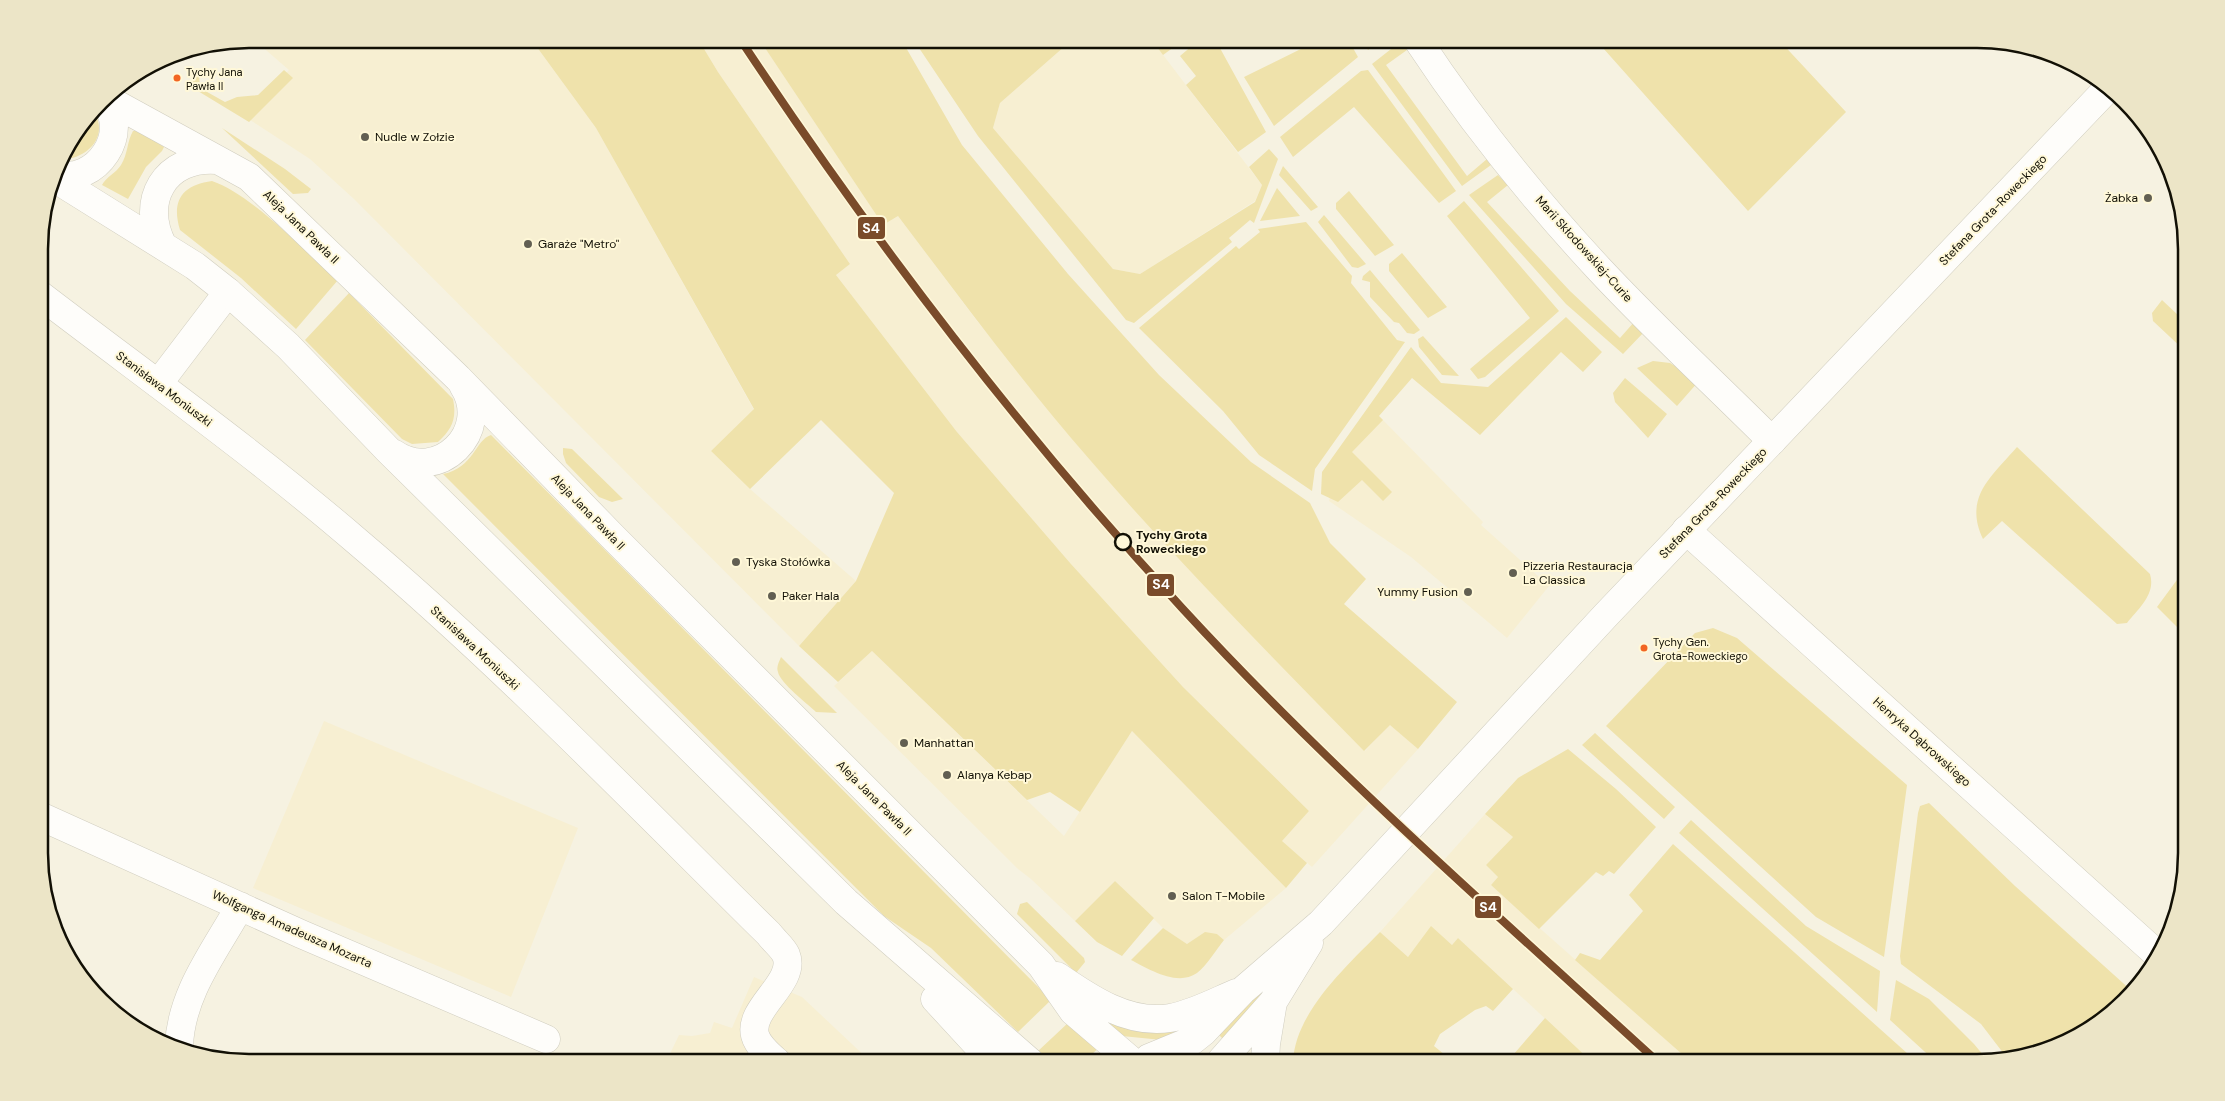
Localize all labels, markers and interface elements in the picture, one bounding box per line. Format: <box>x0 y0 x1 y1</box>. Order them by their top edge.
place label: Tychy Jana Pawła II <box>186 65 243 93</box>
marker: Tychy Jana Pawła II <box>172 73 182 83</box>
place label: Nudle w Zołzie <box>375 129 455 145</box>
marker: Nudle w Zołzie <box>359 131 371 143</box>
street label: Stefana Grota-Roweckiego <box>1936 151 2050 269</box>
street label: Aleja Jana Pawła II <box>260 187 342 267</box>
place label: Żabka <box>2105 190 2138 206</box>
marker: Żabka <box>2142 192 2154 204</box>
street label: Marii Skłodowskiej-Curie <box>1532 193 1636 306</box>
line badge: S4 <box>857 216 886 240</box>
text: S4 <box>862 219 880 237</box>
place label: Garaże "Metro" <box>538 236 620 252</box>
marker: Garaże "Metro" <box>522 238 534 250</box>
street label: Stanisława Moniuszki <box>113 348 215 430</box>
street label: Stefana Grota-Roweckiego <box>1656 444 1770 562</box>
street label: Aleja Jana Pawła II <box>548 471 628 553</box>
place label: Tychy Grota Roweckiego <box>1136 527 1207 557</box>
marker: Tychy Grota Roweckiego <box>1114 533 1132 551</box>
place label: Tyska Stołówka <box>746 554 830 570</box>
marker: Tyska Stołówka <box>730 556 742 568</box>
place label: Pizzeria Restauracja La Classica <box>1523 558 1632 588</box>
marker: Pizzeria Restauracja La Classica <box>1507 567 1519 579</box>
line badge: S4 <box>1146 573 1175 597</box>
text: S4 <box>1152 575 1170 593</box>
place label: Yummy Fusion <box>1377 584 1458 600</box>
marker: Yummy Fusion <box>1462 586 1474 598</box>
place label: Paker Hala <box>782 588 839 604</box>
marker: Paker Hala <box>766 590 778 602</box>
street label: Stanisława Moniuszki <box>427 602 523 694</box>
place label: Tychy Gen. Grota-Roweckiego <box>1653 635 1748 663</box>
marker: Tychy Gen. Grota-Roweckiego <box>1639 643 1649 653</box>
street label: Henryka Dąbrowskiego <box>1870 694 1974 790</box>
place label: Manhattan <box>914 735 974 751</box>
marker: Manhattan <box>898 737 910 749</box>
street label: Aleja Jana Pawła II <box>833 757 915 839</box>
place label: Alanya Kebap <box>957 767 1032 783</box>
marker: Alanya Kebap <box>941 769 953 781</box>
street label: Wolfganga Amadeusza Mozarta <box>210 886 374 972</box>
place label: Salon T-Mobile <box>1182 888 1265 904</box>
marker: Salon T-Mobile <box>1166 890 1178 902</box>
line badge: S4 <box>1474 895 1502 919</box>
text: S4 <box>1479 898 1497 916</box>

